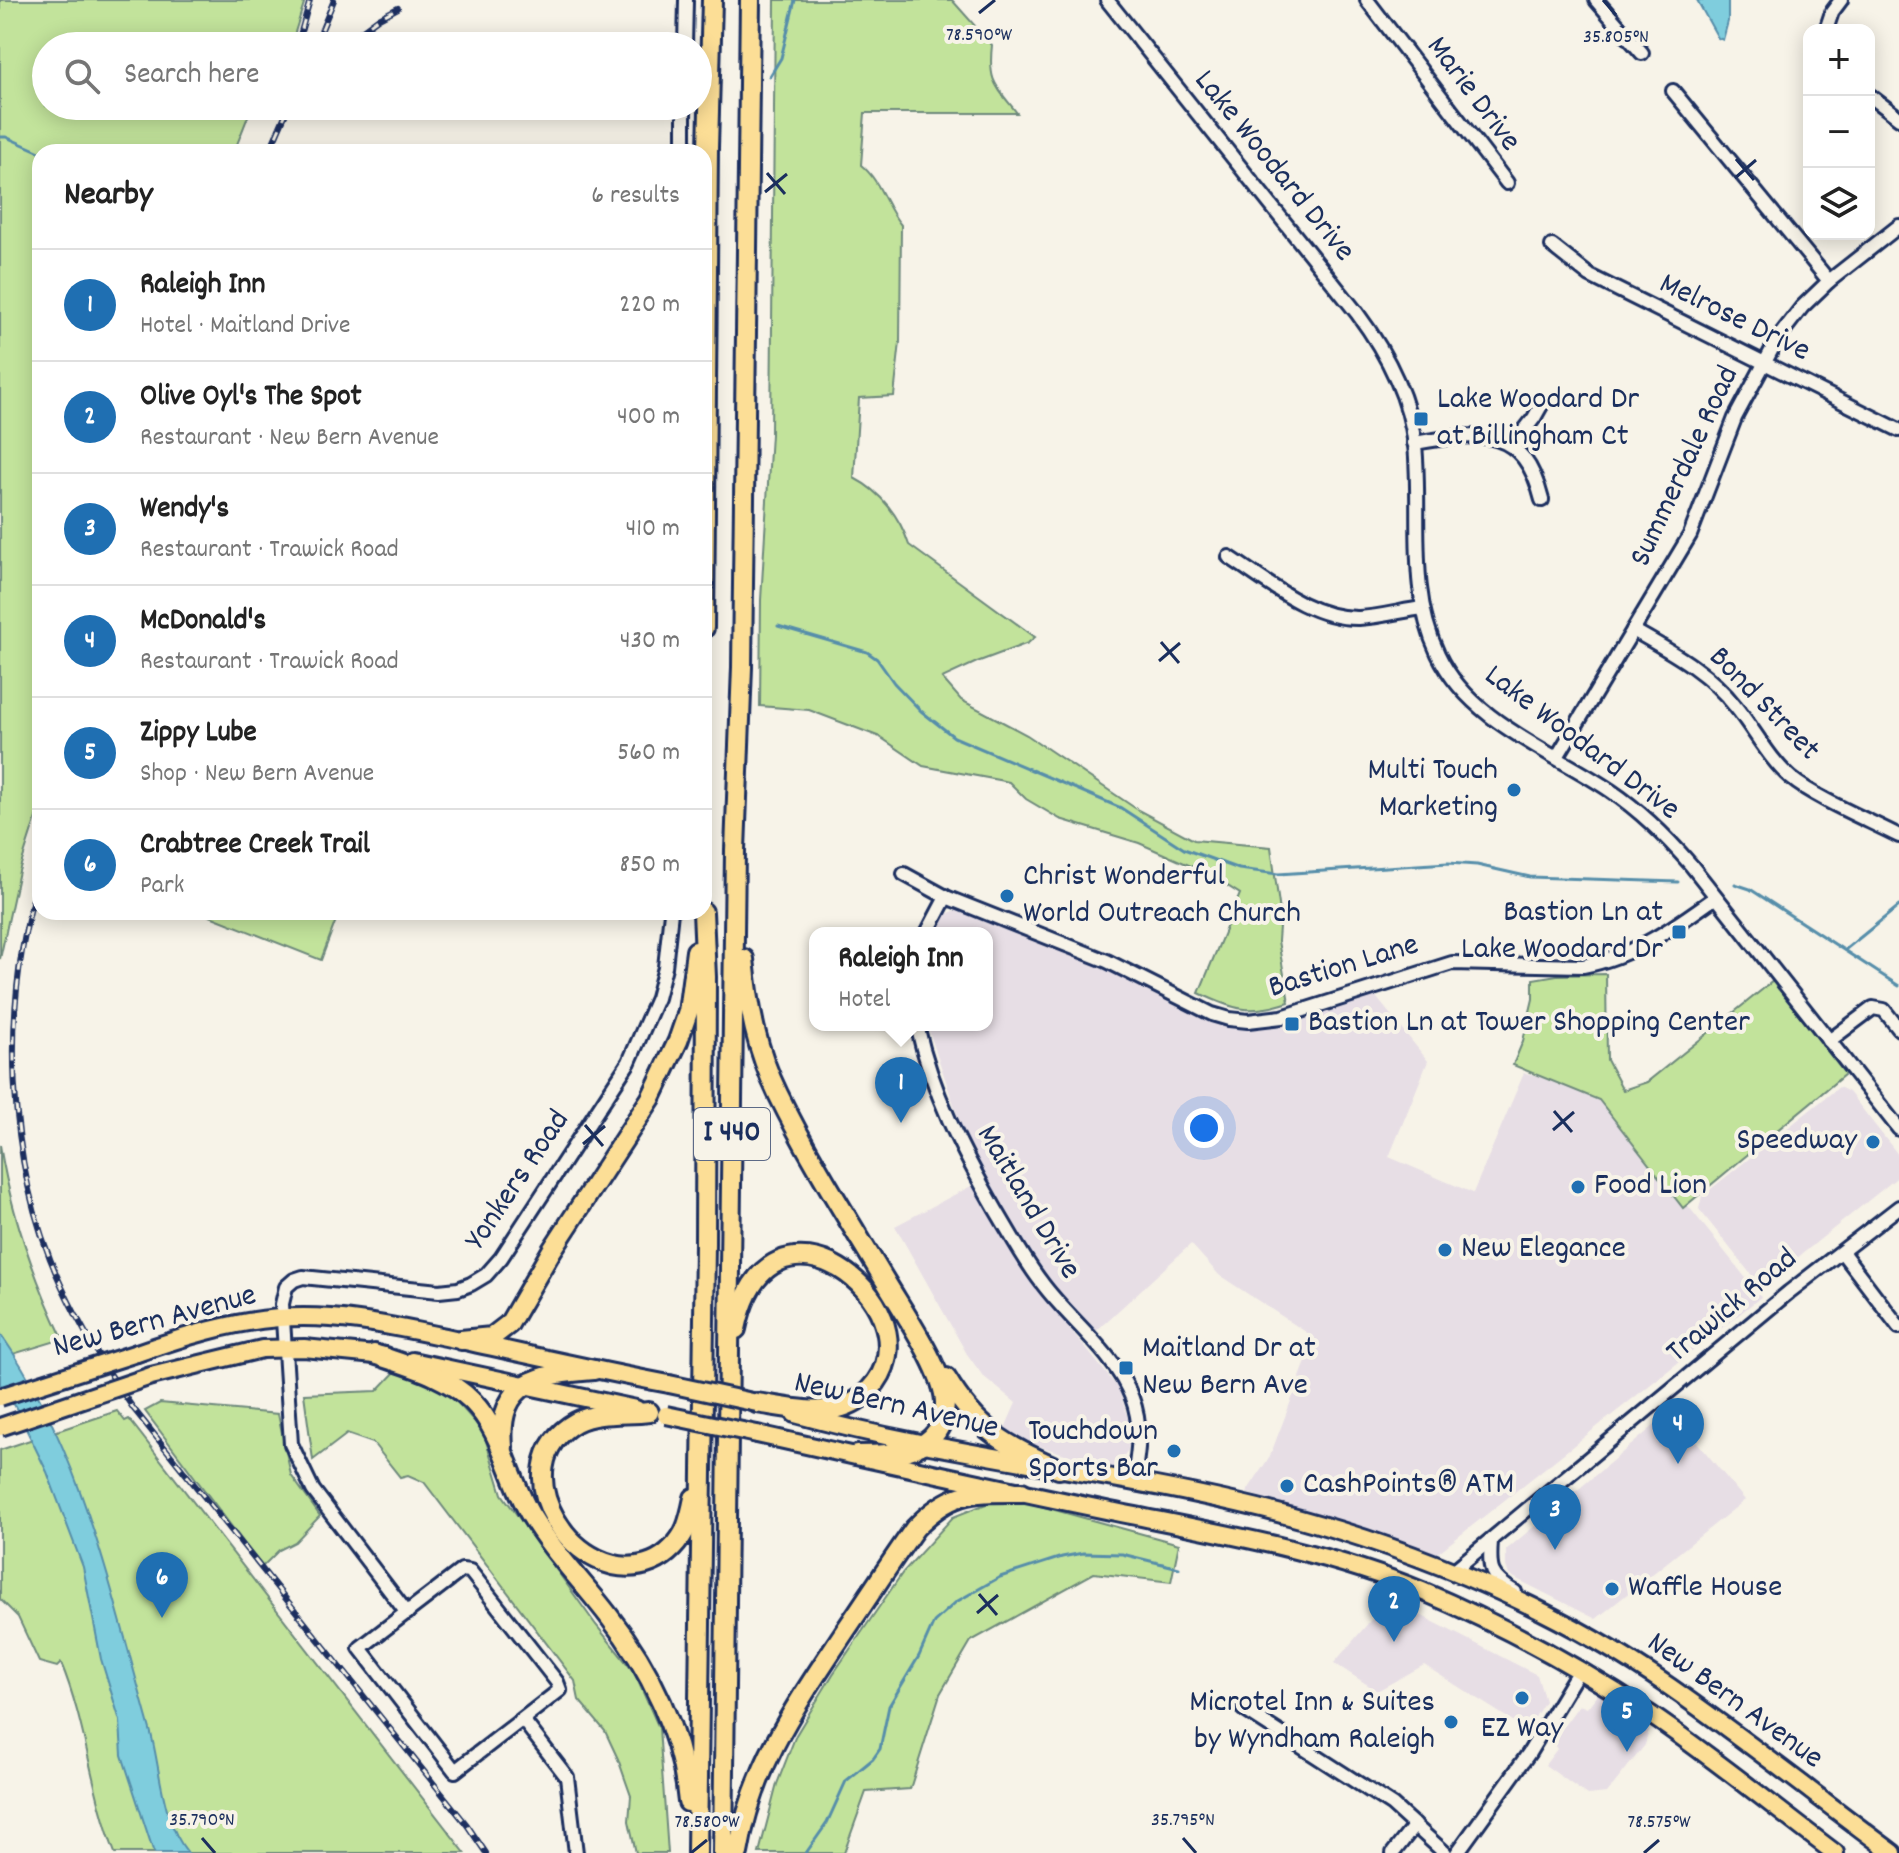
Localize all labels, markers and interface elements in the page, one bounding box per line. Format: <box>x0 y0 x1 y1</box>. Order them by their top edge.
text: 78.590°W <box>946 22 1013 50</box>
text: 35.805°N <box>1583 24 1649 52</box>
map controls <box>1803 24 1875 240</box>
button: + <box>1803 24 1875 96</box>
street label: Marie Drive <box>1413 27 1531 163</box>
search box <box>32 32 712 120</box>
icon: search <box>60 54 104 98</box>
text: Search here <box>124 55 260 98</box>
street label: Lake Woodard Drive <box>1181 61 1365 273</box>
button: − <box>1803 96 1875 168</box>
button: layers <box>1803 168 1875 240</box>
text: Nearby <box>64 172 153 221</box>
text: 6 results <box>591 178 680 215</box>
street label: Melrose Drive <box>1651 263 1817 375</box>
text: Raleigh Inn <box>140 265 265 308</box>
text: 1 <box>87 287 93 324</box>
text: 220 m <box>619 287 680 324</box>
text: Hotel · Maitland Drive <box>140 308 350 345</box>
street label: Summerdale Road <box>1619 359 1753 575</box>
text: Olive Oyl's The Spot <box>140 377 362 420</box>
place label: Lake Woodard Dr at Billingham Ct <box>1437 378 1639 461</box>
text: 2 <box>84 399 96 436</box>
text: 400 m <box>617 399 680 436</box>
marker: Lake Woodard Dr at Billingham Ct <box>1412 410 1430 428</box>
text: Restaurant · New Bern Avenue <box>140 420 439 457</box>
text: Wendy's <box>140 489 229 532</box>
text: 3 <box>84 511 96 548</box>
text: 410 m <box>626 511 680 548</box>
text: Restaurant · Trawick Road <box>140 532 399 569</box>
text: McDonald's <box>140 601 266 644</box>
text: 4 <box>85 623 95 660</box>
text: 430 m <box>620 623 680 660</box>
street label: Bond Street <box>1696 637 1830 773</box>
text: Restaurant · Trawick Road <box>140 644 399 681</box>
street label: Lake Woodard Drive <box>1473 655 1689 833</box>
text: Zippy Lube <box>140 713 257 756</box>
text: 5 <box>84 735 96 772</box>
text: 560 m <box>617 735 680 772</box>
place label: Multi Touch Marketing <box>1367 749 1498 832</box>
text: Shop · New Bern Avenue <box>140 756 374 793</box>
marker: Multi Touch Marketing <box>1505 781 1523 799</box>
text: Crabtree Creek Trail <box>140 825 370 868</box>
text: 6 <box>84 847 96 884</box>
text: 850 m <box>620 847 680 884</box>
place label: Christ Wonderful World Outreach Church <box>1023 855 1301 938</box>
text: Park <box>140 868 184 905</box>
marker: Christ Wonderful World Outreach Church <box>998 887 1016 905</box>
place label: Bastion Ln at Lake Woodard Dr <box>1461 891 1663 974</box>
street label: Bastion Lane <box>1263 923 1425 1013</box>
marker: Bastion Ln at Lake Woodard Dr <box>1670 923 1688 941</box>
popup <box>809 927 993 1031</box>
text: Raleigh Inn <box>838 939 964 982</box>
text: Hotel <box>838 982 890 1019</box>
place label: Bastion Ln at Tower Shopping Center <box>1308 1001 1750 1047</box>
marker: Bastion Ln at Tower Shopping Center <box>1283 1015 1301 1033</box>
pin: 1 <box>875 1057 927 1123</box>
street label: Yonkers Road <box>455 1102 583 1260</box>
road number: I 440 <box>694 1108 770 1160</box>
your location <box>1184 1108 1224 1148</box>
street label: Maitland Drive <box>963 1117 1091 1289</box>
place label: Speedway <box>1736 1119 1858 1165</box>
marker: Speedway <box>1864 1133 1882 1151</box>
place label: Food Lion <box>1594 1164 1707 1210</box>
marker: Food Lion <box>1569 1178 1587 1196</box>
place label: New Elegance <box>1461 1227 1626 1273</box>
street label: Trawick Road <box>1657 1238 1809 1376</box>
marker: New Elegance <box>1436 1241 1454 1259</box>
street label: New Bern Avenue <box>48 1274 262 1372</box>
place label: Maitland Dr at New Bern Ave <box>1142 1327 1316 1410</box>
marker: Maitland Dr at New Bern Ave <box>1117 1359 1135 1377</box>
street label: New Bern Avenue <box>789 1361 1003 1453</box>
pin: 4 <box>1652 1398 1704 1464</box>
place label: Touchdown Sports Bar <box>1028 1410 1158 1493</box>
marker: Touchdown Sports Bar <box>1165 1442 1183 1460</box>
place label: CashPoints® ATM <box>1303 1463 1514 1509</box>
marker: CashPoints® ATM <box>1278 1477 1296 1495</box>
pin: 3 <box>1529 1484 1581 1550</box>
pin: 6 <box>136 1552 188 1618</box>
place label: Waffle House <box>1628 1566 1782 1612</box>
pin: 2 <box>1368 1576 1420 1642</box>
marker: Waffle House <box>1603 1580 1621 1598</box>
street label: New Bern Avenue <box>1636 1622 1832 1782</box>
place label: Microtel Inn & Suites by Wyndham Raleigh <box>1189 1681 1435 1764</box>
pin: 5 <box>1601 1686 1653 1752</box>
marker: EZ Way <box>1513 1689 1531 1707</box>
place label: EZ Way <box>1481 1707 1564 1753</box>
marker: Microtel Inn & Suites by Wyndham Raleigh <box>1442 1713 1460 1731</box>
text: 35.790°N <box>169 1807 235 1835</box>
text: 35.795°N <box>1151 1807 1215 1835</box>
text: 78.580°W <box>674 1809 740 1837</box>
text: 78.575°W <box>1627 1809 1691 1837</box>

